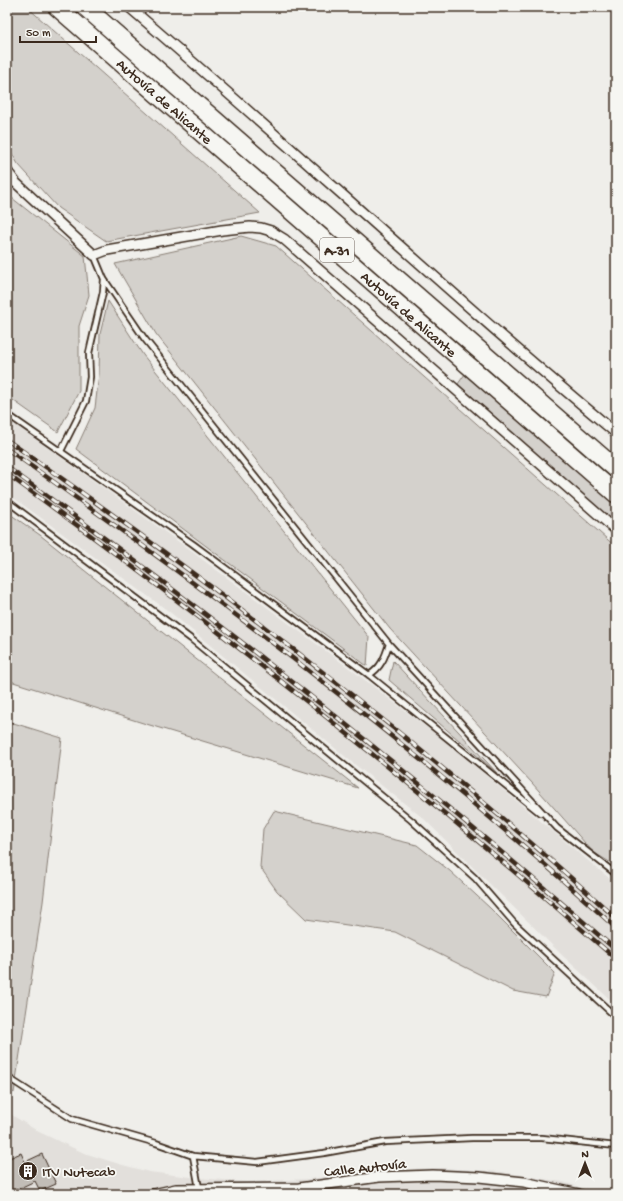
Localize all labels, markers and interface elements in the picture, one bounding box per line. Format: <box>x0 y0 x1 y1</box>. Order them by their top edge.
scale bar <box>20 18 96 44</box>
text: 50 m <box>26 27 51 41</box>
street label: Autovía de Alicante <box>112 56 215 149</box>
road number: A-31 <box>320 238 354 262</box>
street label: Autovía de Alicante <box>356 269 460 362</box>
north arrow <box>565 1143 605 1183</box>
text: N <box>581 1149 589 1161</box>
street label: Calle Autovía <box>323 1156 408 1182</box>
building icon: ITV Nutecab <box>17 1160 39 1182</box>
place label: ITV Nutecab <box>42 1164 115 1182</box>

